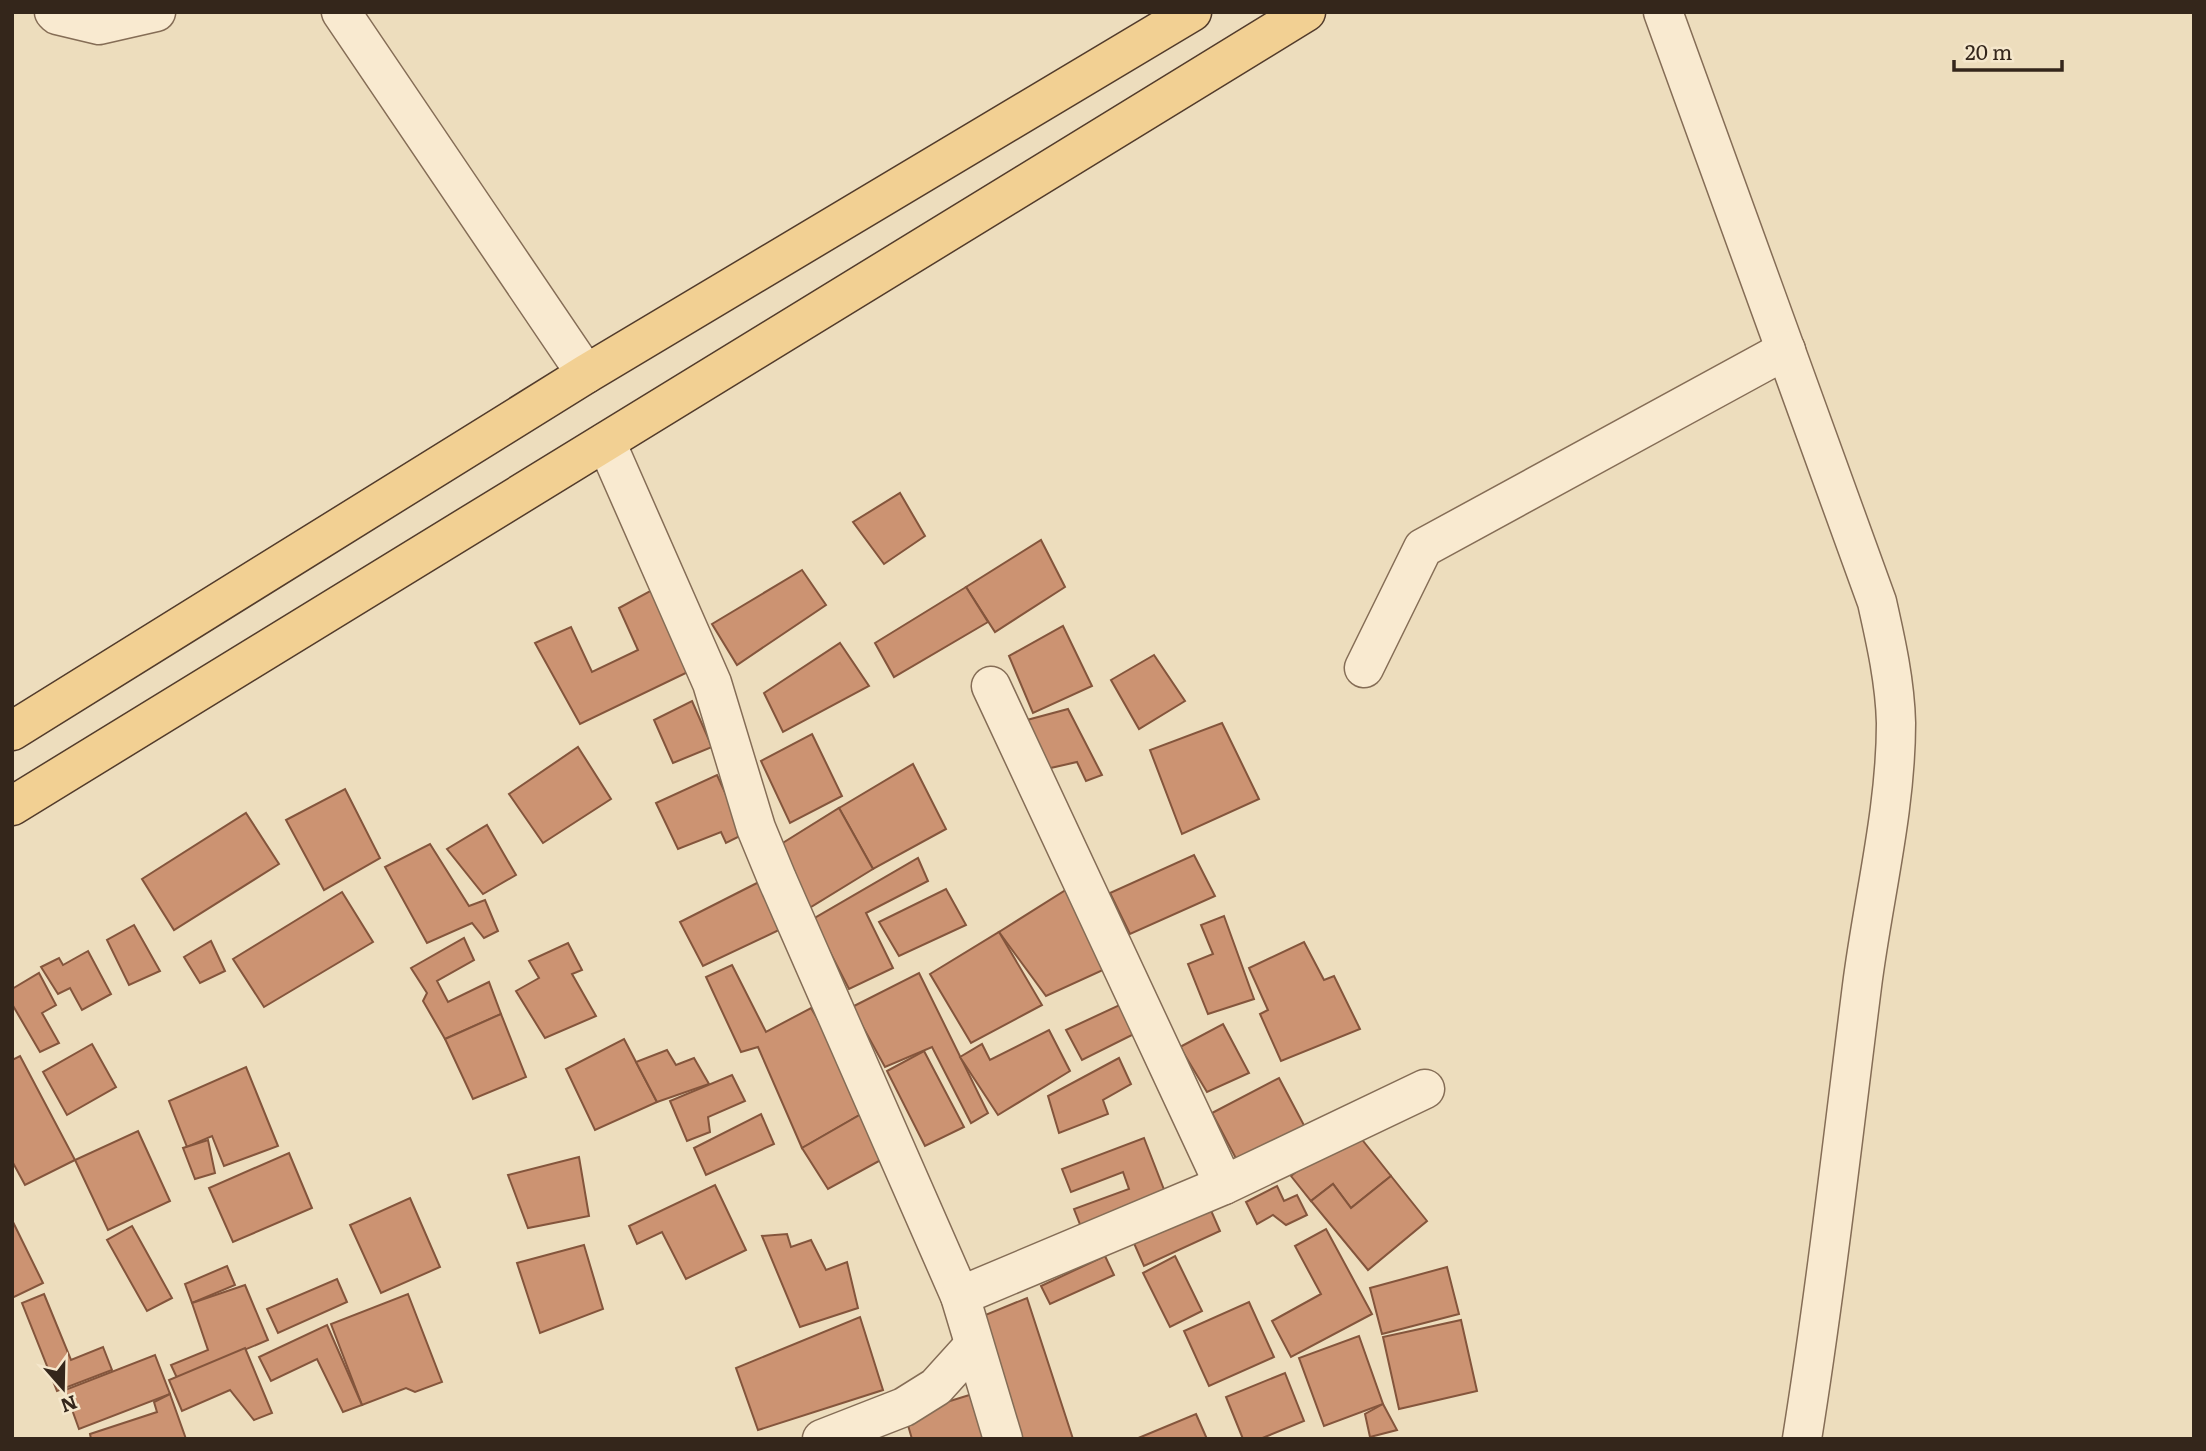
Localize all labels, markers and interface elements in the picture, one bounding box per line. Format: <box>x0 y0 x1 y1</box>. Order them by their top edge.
scale bar <box>1954 28 2062 72</box>
text: 20 m <box>1965 35 2012 66</box>
north arrow <box>28 1353 98 1423</box>
text: N <box>57 1389 81 1421</box>

